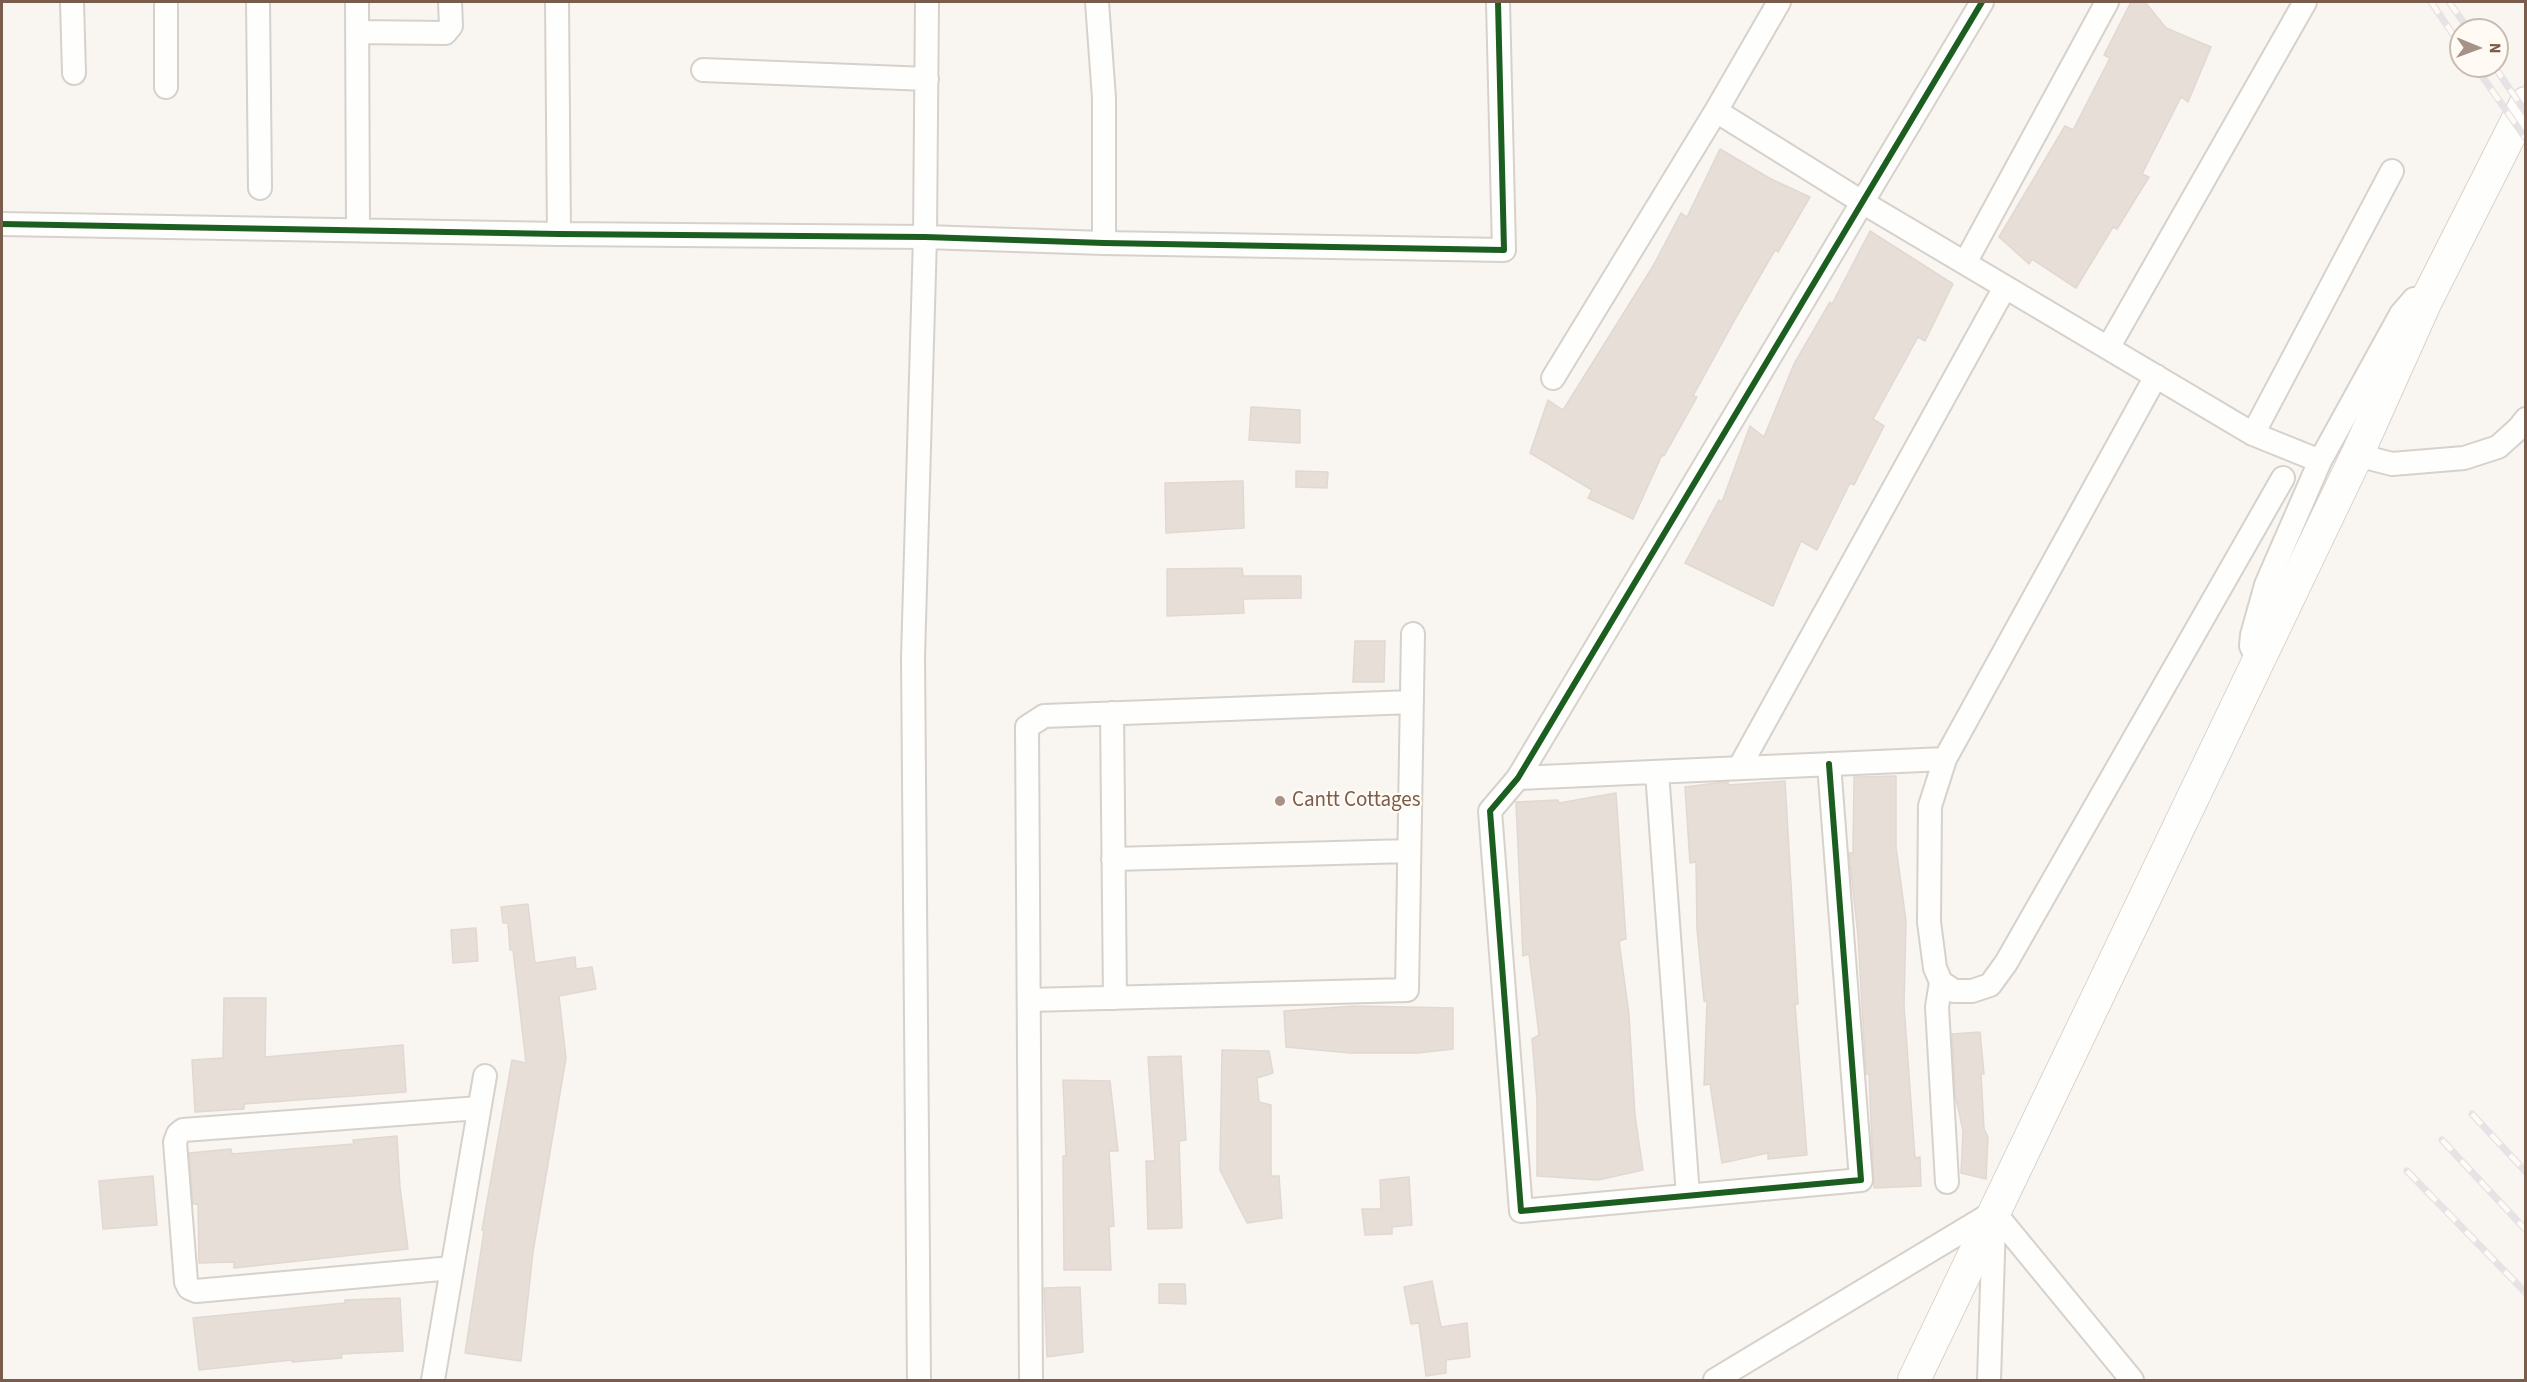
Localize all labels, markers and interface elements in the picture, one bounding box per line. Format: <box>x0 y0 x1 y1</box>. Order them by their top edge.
north arrow <box>2449 18 2509 78</box>
text: N <box>2484 43 2506 54</box>
place label: Cantt Cottages <box>1292 788 1420 814</box>
marker: Cantt Cottages <box>1273 794 1287 808</box>

